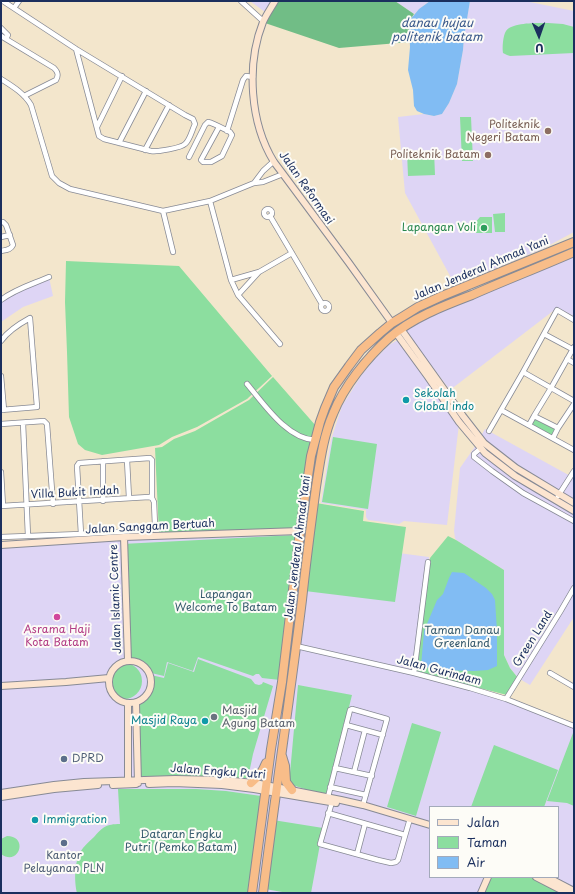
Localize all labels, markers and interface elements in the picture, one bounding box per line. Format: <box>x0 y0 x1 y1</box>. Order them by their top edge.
north arrow <box>519 16 559 56</box>
water label: danau hujau politenik batam <box>392 17 482 45</box>
text: U <box>535 40 544 57</box>
place label: Politeknik Negeri Batam <box>466 118 540 144</box>
marker: Politeknik Negeri Batam <box>543 126 553 136</box>
place label: Politeknik Batam <box>390 148 480 162</box>
street label: Jalan Reformasi <box>276 149 336 227</box>
marker: Politeknik Batam <box>483 150 493 160</box>
place label: Lapangan Voli <box>402 221 476 235</box>
marker: Lapangan Voli <box>479 223 489 233</box>
street label: Jalan Jenderal Ahmad Yani <box>411 234 551 304</box>
place label: Sekolah Global indo <box>414 387 474 413</box>
marker: Sekolah Global indo <box>401 395 411 405</box>
street label: Jalan Jenderal Ahmad Yani <box>283 475 313 621</box>
street label: Villa Bukit Indah <box>31 484 119 502</box>
street label: Jalan Sanggam Bertuah <box>85 517 215 537</box>
street label: Jalan Islamic Centre <box>107 544 125 654</box>
park label: Lapangan Welcome To Batam <box>175 588 277 614</box>
street label: Green Land <box>511 609 555 669</box>
marker: Asrama Haji Kota Batam <box>52 612 62 622</box>
place label: Asrama Haji Kota Batam <box>24 623 90 649</box>
park label: Taman Danau Greenland <box>424 624 500 650</box>
street label: Jalan Gurindam <box>395 653 483 689</box>
place label: Masjid Agung Batam <box>222 704 295 730</box>
marker: Masjid Agung Batam <box>209 712 219 722</box>
place label: Masjid Raya <box>131 714 197 728</box>
marker: Masjid Raya <box>200 716 210 726</box>
place label: DPRD <box>72 752 104 766</box>
marker: DPRD <box>59 754 69 764</box>
street label: Jalan Engku Putri <box>170 762 266 782</box>
legend <box>429 806 559 878</box>
place label: Immigration <box>43 813 107 827</box>
text: Jalan <box>467 813 500 831</box>
marker: Immigration <box>30 815 40 825</box>
park label: Dataran Engku Putri (Pemko Batam) <box>125 828 237 854</box>
text: Taman <box>467 833 507 851</box>
marker: Kantor Pelayanan PLN <box>59 838 69 848</box>
place label: Kantor Pelayanan PLN <box>24 849 104 875</box>
text: Air <box>467 853 485 871</box>

